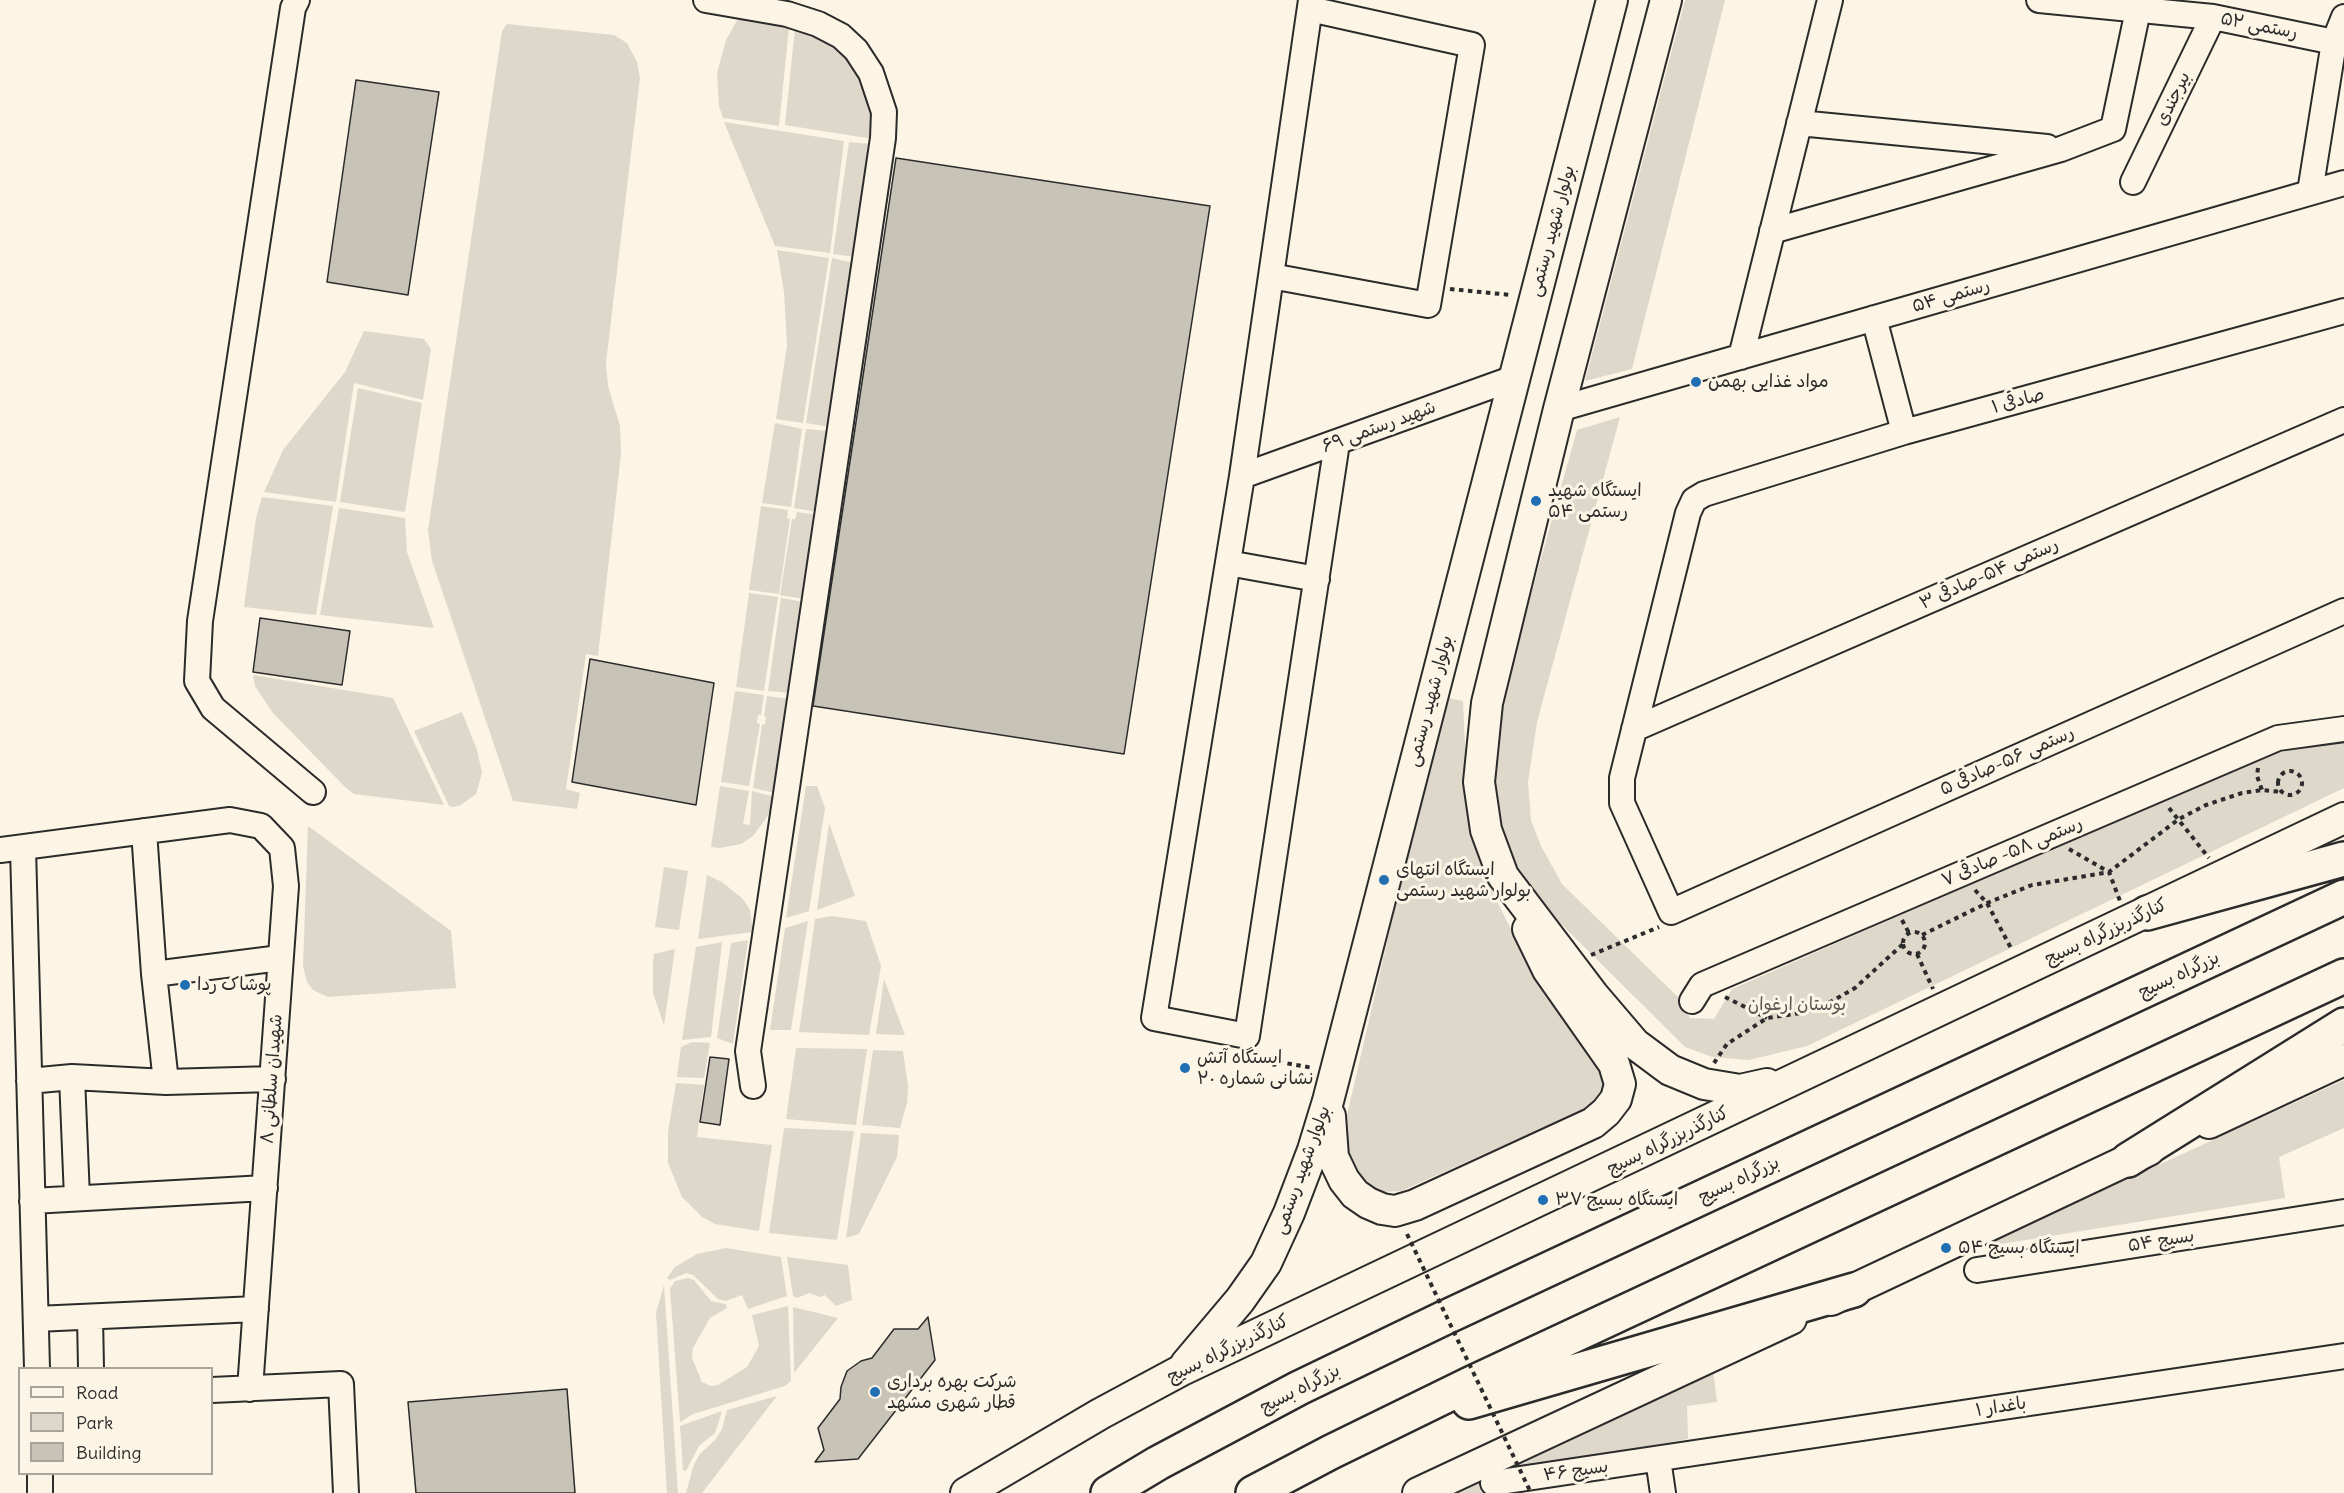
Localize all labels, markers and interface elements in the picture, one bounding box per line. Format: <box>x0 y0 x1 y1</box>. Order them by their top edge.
street label: رستمی ۵۲ <box>2219 8 2299 44</box>
street label: بیرجندی <box>2151 68 2195 130</box>
street label: بولوار شهید رستمی <box>1524 163 1580 299</box>
street label: رستمی ۵۴ <box>1909 275 1993 317</box>
place label: مواد غذایی بهمن <box>1708 371 1829 393</box>
marker: مواد غذایی بهمن <box>1689 375 1703 389</box>
street label: صادقی ۱ <box>1989 384 2047 418</box>
street label: شهید رستمی ۶۹ <box>1319 396 1439 458</box>
place label: ایستگاه شهید رستمی ۵۴ <box>1548 480 1642 522</box>
marker: ایستگاه شهید رستمی ۵۴ <box>1529 494 1543 508</box>
street label: رستمی ۵۴-صادقی ۳ <box>1916 534 2062 614</box>
street label: بولوار شهید رستمی <box>1402 633 1458 769</box>
street label: رستمی ۵۶-صادقی ۵ <box>1936 722 2078 800</box>
street label: رستمی ۵۸- صادقی ۷ <box>1938 813 2086 891</box>
place label: ایستگاه انتهای بولوار شهید رستمی <box>1396 859 1531 902</box>
marker: ایستگاه انتهای بولوار شهید رستمی <box>1377 873 1391 887</box>
street label: کنارگذربزرگراه بسیج <box>2041 894 2171 970</box>
street label: بزرگراه بسیج <box>2135 947 2223 1003</box>
place label: پوشاک ردا <box>197 974 272 996</box>
marker: پوشاک ردا <box>178 978 192 992</box>
park label: بوستان ارغوان <box>1748 994 1846 1016</box>
street label: شهیدان سلطانی ۸ <box>257 1013 287 1145</box>
place label: ایستگاه آتش نشانی شماره ۲۰ <box>1197 1047 1313 1090</box>
marker: ایستگاه آتش نشانی شماره ۲۰ <box>1178 1061 1192 1075</box>
street label: کنارگذربزرگراه بسیج <box>1604 1102 1732 1180</box>
street label: بولوار شهید رستمی <box>1269 1103 1335 1237</box>
street label: بزرگراه بسیج <box>1695 1152 1783 1208</box>
place label: ایستگاه بسیج ۳۷ <box>1555 1189 1678 1211</box>
marker: ایستگاه بسیج ۳۷ <box>1536 1193 1550 1207</box>
street label: بسیج ۵۴ <box>2126 1225 2196 1257</box>
place label: ایستگاه بسیج ۵۴ <box>1958 1237 2080 1259</box>
marker: ایستگاه بسیج ۵۴ <box>1939 1241 1953 1255</box>
street label: کنارگذربزرگراه بسیج <box>1164 1310 1292 1388</box>
street label: بزرگراه بسیج <box>1256 1360 1344 1418</box>
legend <box>18 1367 213 1475</box>
place label: شرکت بهره برداری قطار شهری مشهد <box>887 1371 1017 1414</box>
text: Road <box>76 1381 118 1404</box>
marker: شرکت بهره برداری قطار شهری مشهد <box>868 1385 882 1399</box>
street label: باغدار ۱ <box>1974 1392 2028 1422</box>
text: Park <box>76 1411 113 1434</box>
text: Building <box>76 1441 141 1464</box>
street label: بسیج ۴۶ <box>1542 1456 1610 1486</box>

